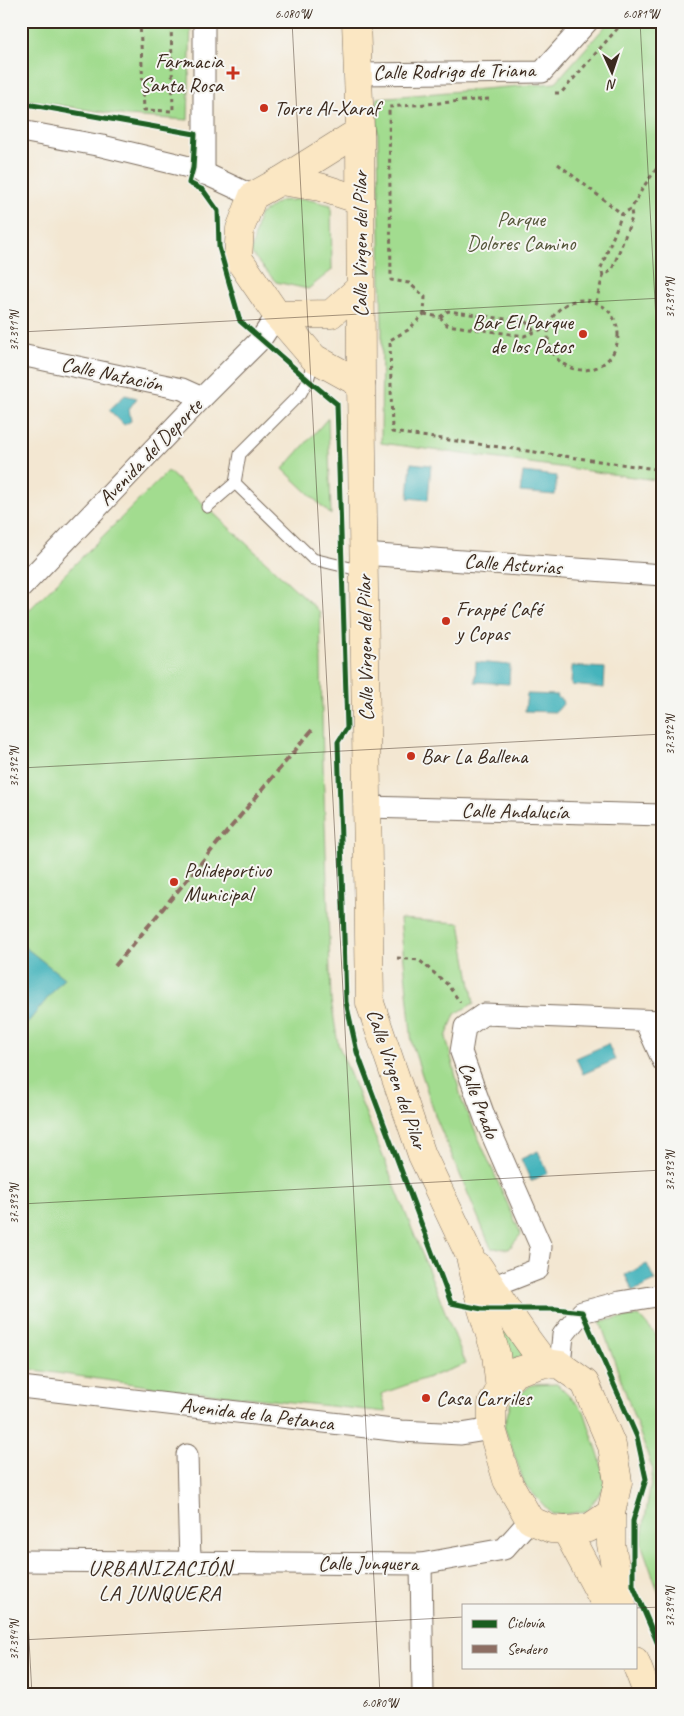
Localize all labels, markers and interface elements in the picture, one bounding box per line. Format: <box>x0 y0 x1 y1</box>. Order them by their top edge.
text: 6.080°W <box>275 6 313 22</box>
text: 6.081°W <box>623 6 661 22</box>
place label: Farmacia Santa Rosa <box>140 48 225 98</box>
north arrow <box>586 48 636 98</box>
street label: Calle Rodrigo de Triana <box>373 57 538 85</box>
marker: Farmacia Santa Rosa <box>227 67 239 79</box>
text: N <box>606 76 617 93</box>
place label: Torre Al-Xaraf <box>274 95 383 121</box>
marker: Torre Al-Xaraf <box>258 102 270 114</box>
street label: Calle Virgen del Pilar <box>347 169 373 317</box>
park label: Parque Dolores Camino <box>467 206 577 256</box>
text: 37.391°N <box>662 276 678 318</box>
text: 37.391°N <box>6 309 22 351</box>
place label: Bar El Parque de los Patos <box>472 309 575 359</box>
marker: Bar El Parque de los Patos <box>577 328 589 340</box>
street label: Calle Natación <box>59 351 166 398</box>
street label: Avenida del Deporte <box>92 391 209 511</box>
street label: Calle Asturias <box>463 548 564 581</box>
street label: Calle Virgen del Pilar <box>351 573 379 721</box>
place label: Frappé Café y Copas <box>454 596 545 646</box>
marker: Frappé Café y Copas <box>440 615 452 627</box>
text: 37.392°N <box>662 713 678 755</box>
place label: Bar La Ballena <box>421 743 529 769</box>
text: 37.392°N <box>6 745 22 787</box>
marker: Bar La Ballena <box>405 750 417 762</box>
street label: Calle Andalucía <box>461 797 571 825</box>
place label: Polideportivo Municipal <box>184 857 273 907</box>
marker: Polideportivo Municipal <box>168 876 180 888</box>
street label: Calle Virgen del Pilar <box>361 1006 434 1154</box>
street label: Calle Prado <box>453 1058 506 1143</box>
text: 37.393°N <box>662 1149 678 1191</box>
text: 37.393°N <box>6 1182 22 1224</box>
place label: Casa Carriles <box>436 1385 533 1411</box>
street label: Avenida de la Petanca <box>179 1392 337 1437</box>
marker: Casa Carriles <box>420 1392 432 1404</box>
street label: Calle Junquera <box>318 1550 420 1576</box>
district label: URBANIZACIÓN LA JUNQUERA <box>88 1554 235 1607</box>
text: 37.394°N <box>662 1585 678 1627</box>
legend <box>462 1604 636 1668</box>
text: Ciclovía <box>507 1614 546 1633</box>
text: 37.394°N <box>6 1618 22 1660</box>
text: Sendero <box>507 1640 548 1659</box>
text: 6.080°W <box>362 1695 400 1711</box>

